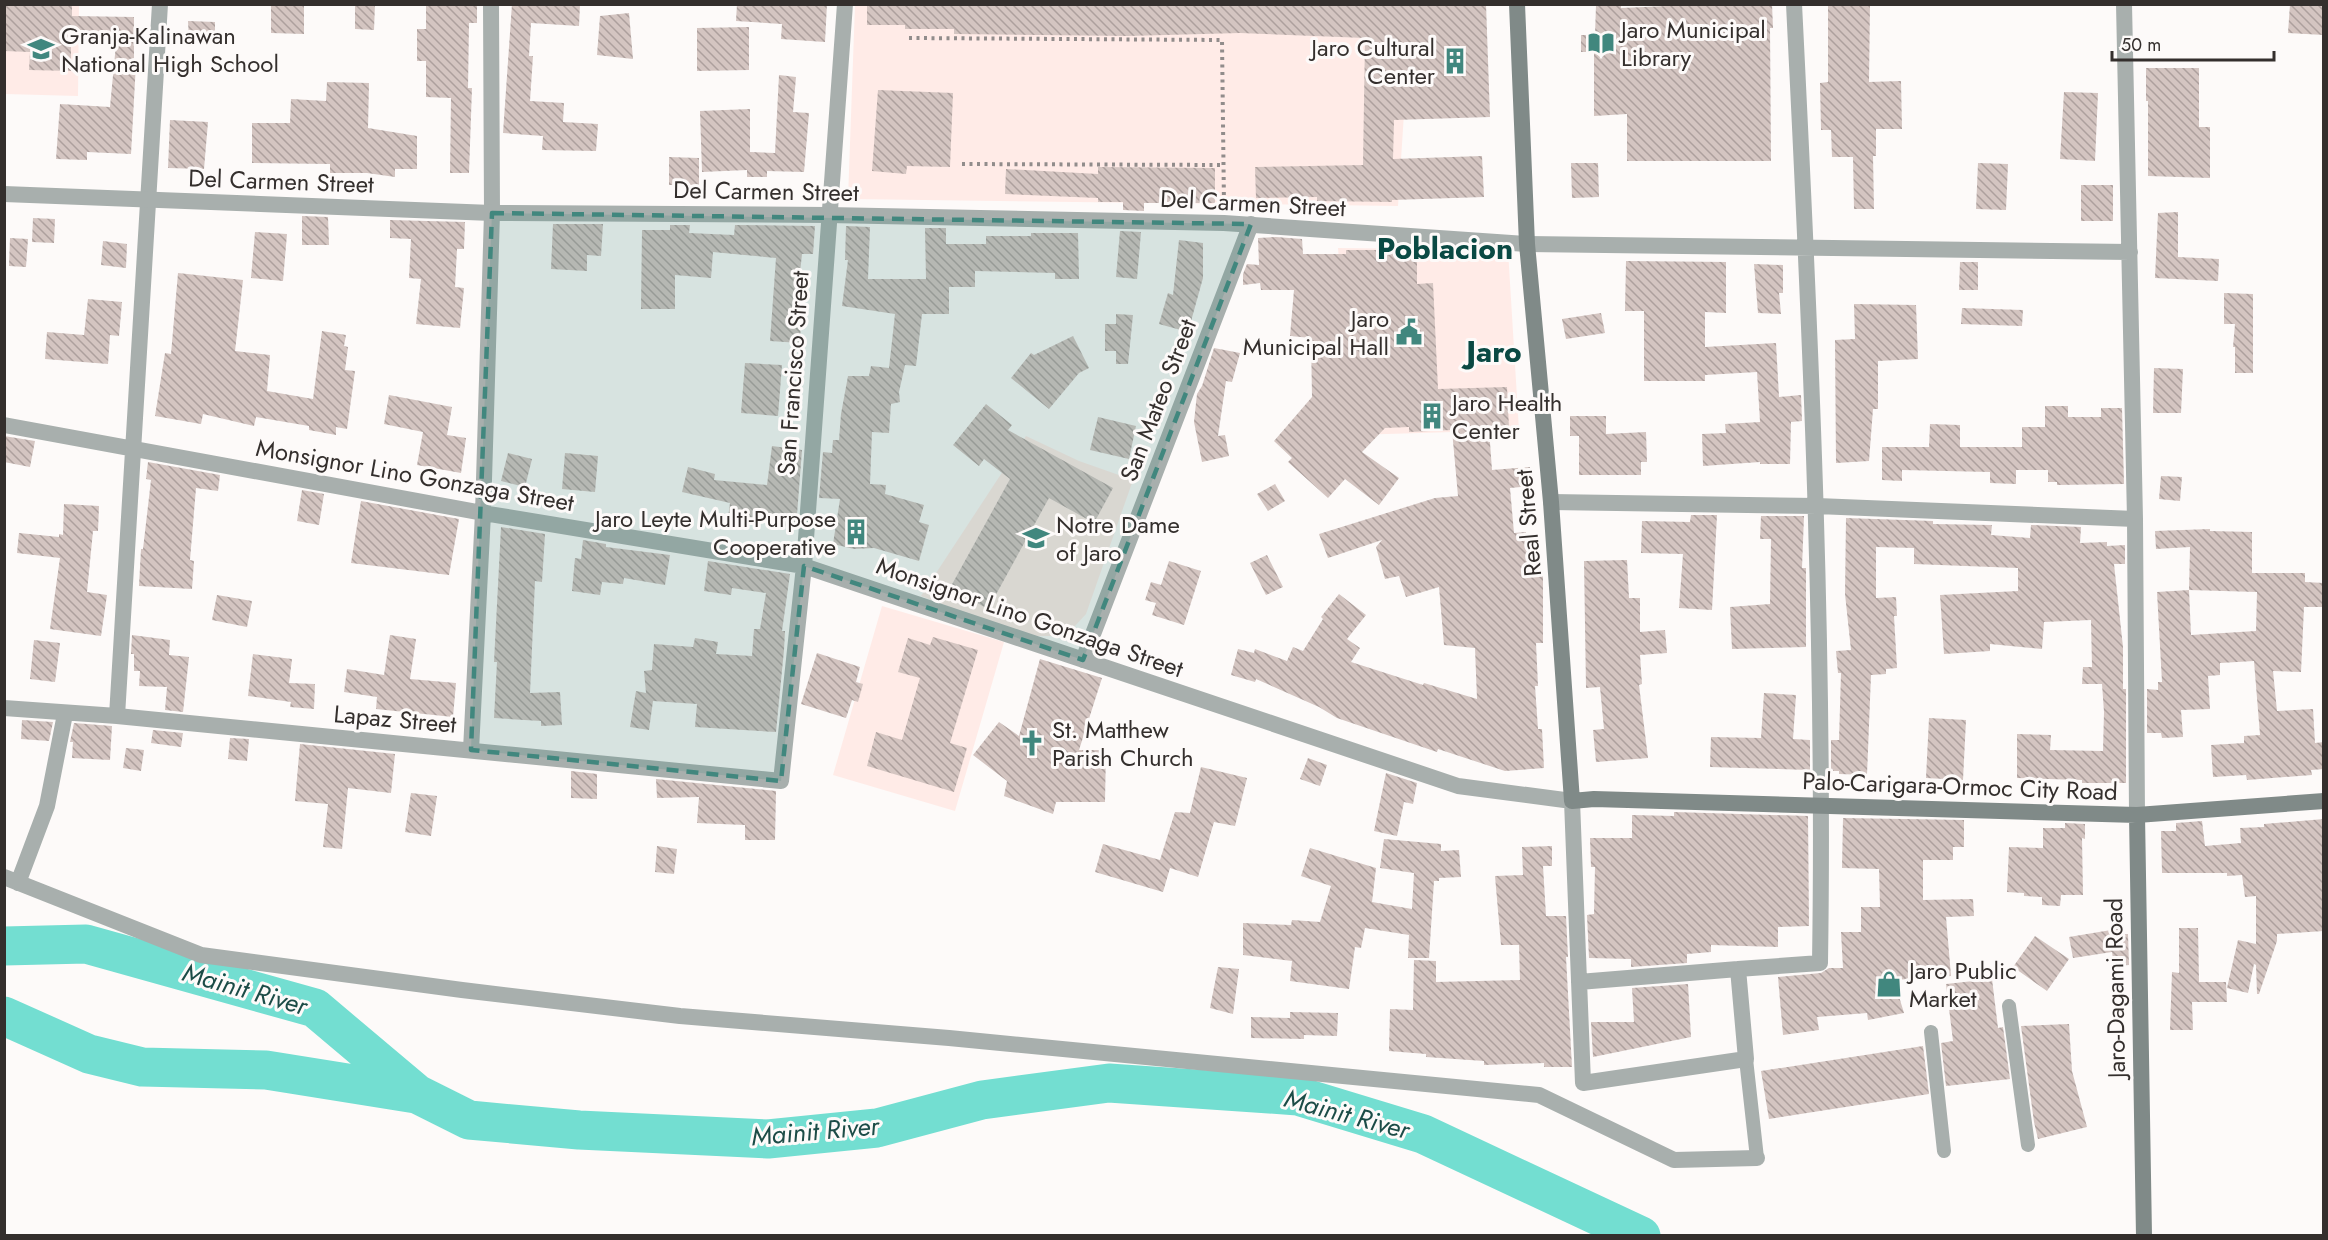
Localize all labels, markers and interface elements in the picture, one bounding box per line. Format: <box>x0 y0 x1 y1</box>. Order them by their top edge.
place label: Jaro Municipal Library <box>1618 12 1766 75</box>
place label: Granja-Kalinawan National High School <box>61 18 279 81</box>
scale bar <box>2112 24 2274 62</box>
library icon: Jaro Municipal Library <box>1586 28 1616 58</box>
place label: Jaro Cultural Center <box>1308 30 1436 93</box>
text: 50 m <box>2121 32 2161 58</box>
school or university icon: Granja-Kalinawan National High School <box>26 34 56 64</box>
building icon: Jaro Cultural Center <box>1440 46 1470 76</box>
street label: Del Carmen Street <box>188 160 375 202</box>
street label: Del Carmen Street <box>673 172 859 210</box>
street label: Del Carmen Street <box>1159 181 1347 225</box>
district label: Poblacion <box>1377 227 1513 270</box>
street label: San Francisco Street <box>768 269 818 476</box>
place label: Jaro Municipal Hall <box>1243 301 1389 364</box>
street label: San Mateo Street <box>1111 314 1205 486</box>
public building icon: Jaro Municipal Hall <box>1394 317 1424 347</box>
district label: Jaro <box>1461 330 1522 373</box>
place label: Jaro Health Center <box>1449 385 1562 448</box>
building icon: Jaro Health Center <box>1417 401 1447 431</box>
street label: Monsignor Lino Gonzaga Street <box>253 430 577 520</box>
street label: Real Street <box>1506 468 1550 578</box>
place label: Jaro Leyte Multi-Purpose Cooperative <box>592 501 836 564</box>
place label: Notre Dame of Jaro <box>1056 507 1180 570</box>
building icon: Jaro Leyte Multi-Purpose Cooperative <box>841 517 871 547</box>
school or university icon: Notre Dame of Jaro <box>1021 523 1051 553</box>
street label: Monsignor Lino Gonzaga Street <box>872 548 1188 686</box>
street label: Lapaz Street <box>332 696 458 742</box>
place label: St. Matthew Parish Church <box>1052 712 1194 775</box>
church icon: St. Matthew Parish Church <box>1017 728 1047 758</box>
street label: Palo-Carigara-Ormoc City Road <box>1802 763 2118 809</box>
street label: Jaro-Dagami Road <box>2096 898 2134 1081</box>
water label: Mainit River <box>178 953 313 1025</box>
place label: Jaro Public Market <box>1906 953 2017 1016</box>
shop icon: Jaro Public Market <box>1874 969 1904 999</box>
water label: Mainit River <box>1280 1079 1415 1149</box>
water label: Mainit River <box>750 1106 882 1156</box>

